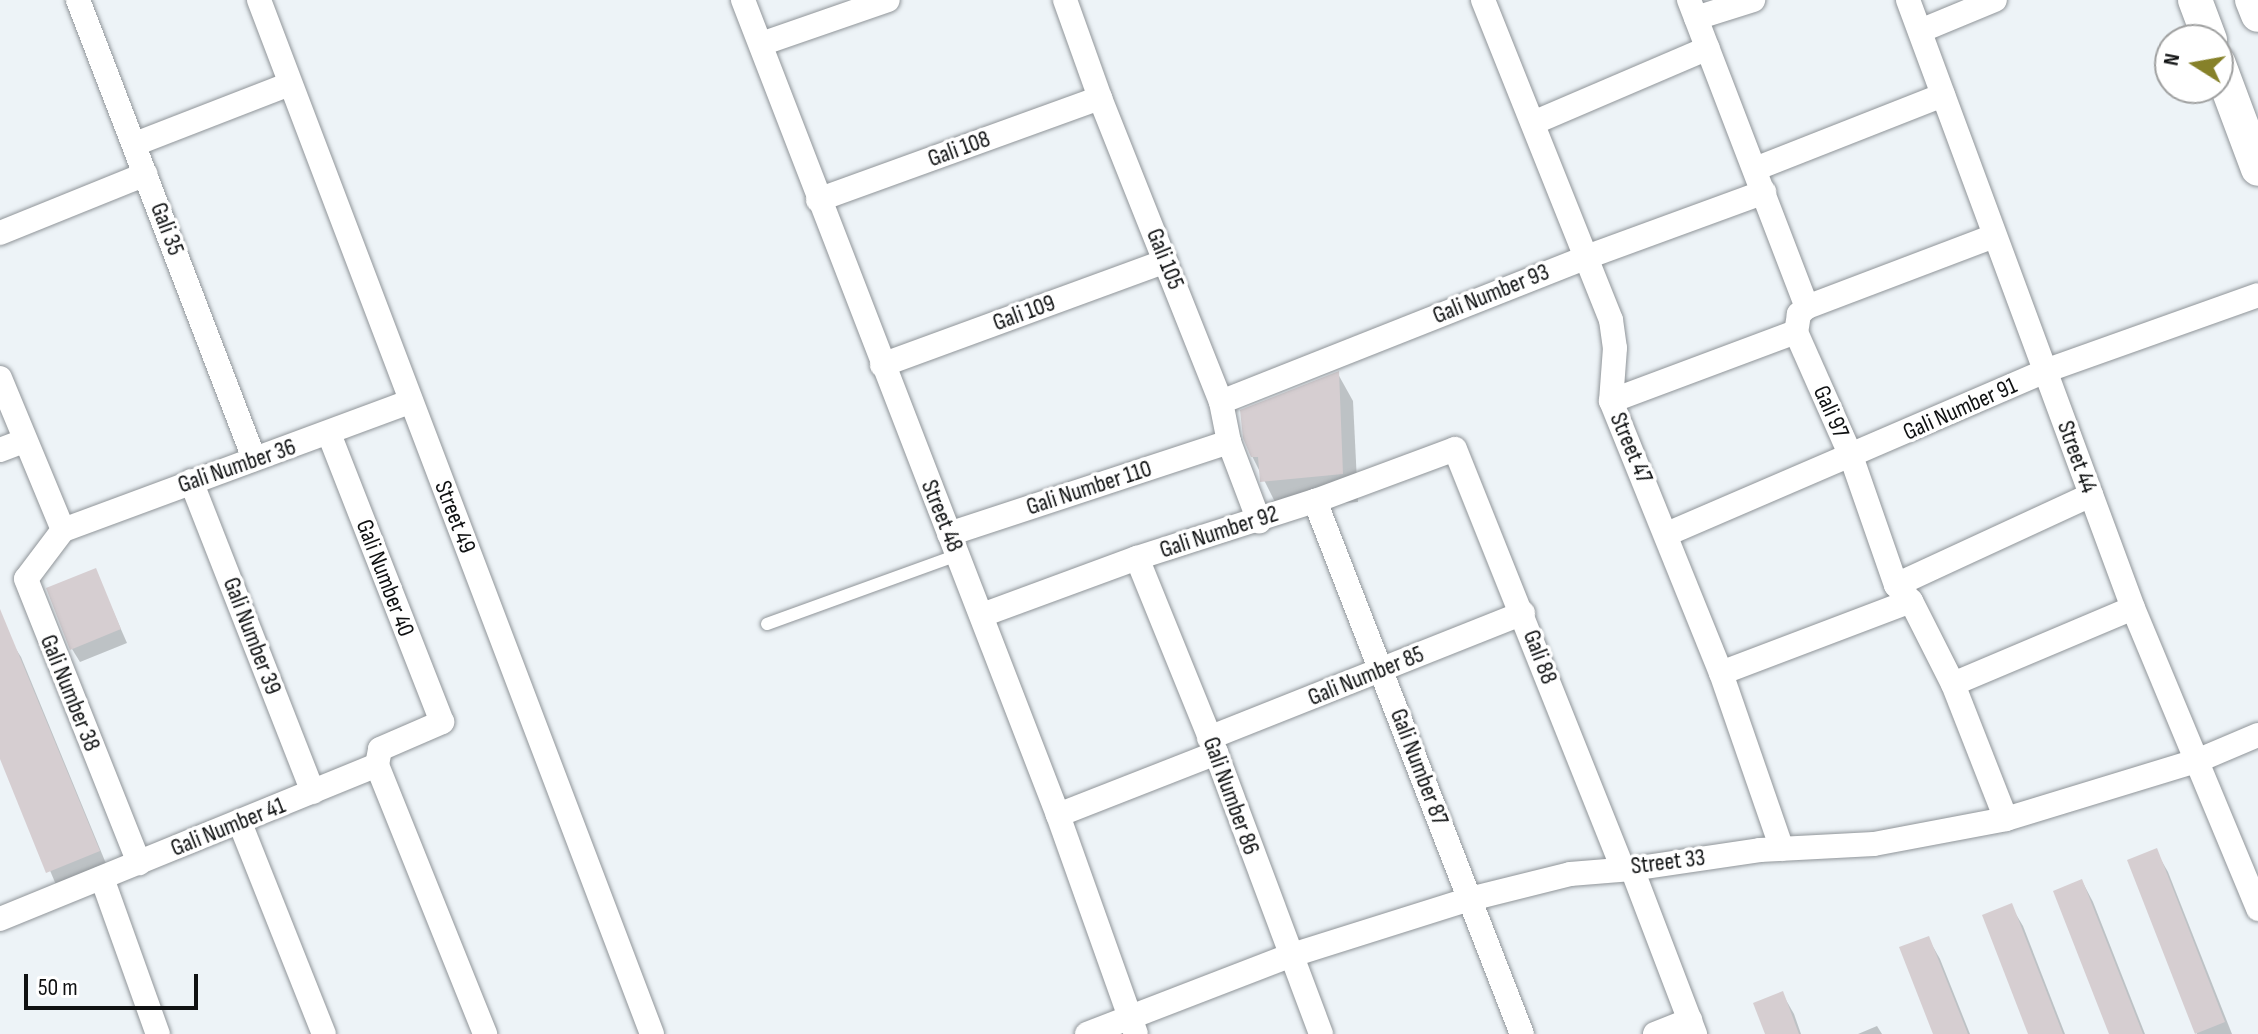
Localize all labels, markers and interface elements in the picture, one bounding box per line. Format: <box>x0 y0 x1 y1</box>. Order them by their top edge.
north arrow <box>2154 24 2234 104</box>
text: N <box>2158 51 2186 68</box>
street label: Gali 108 <box>924 125 994 173</box>
street label: Gali 35 <box>144 199 190 259</box>
street label: Gali 105 <box>1140 224 1190 294</box>
street label: Gali Number 93 <box>1429 258 1553 330</box>
street label: Gali 109 <box>989 289 1059 337</box>
street label: Gali Number 91 <box>1899 371 2021 447</box>
street label: Gali 97 <box>1807 381 1855 443</box>
street label: Street 47 <box>1603 408 1659 488</box>
street label: Street 44 <box>2051 417 2103 497</box>
street label: Gali Number 36 <box>174 432 300 500</box>
street label: Gali Number 110 <box>1023 454 1155 522</box>
street label: Street 48 <box>915 476 969 556</box>
street label: Street 49 <box>428 477 482 557</box>
street label: Gali Number 92 <box>1156 499 1282 565</box>
street label: Gali Number 40 <box>350 515 420 641</box>
street label: Gali Number 39 <box>217 573 287 699</box>
street label: Gali 88 <box>1517 626 1563 688</box>
street label: Gali Number 38 <box>34 631 106 755</box>
street label: Gali Number 85 <box>1304 640 1428 712</box>
street label: Gali Number 87 <box>1384 705 1454 829</box>
street label: Gali Number 86 <box>1196 733 1266 859</box>
street label: Gali Number 41 <box>167 791 289 863</box>
street label: Street 33 <box>1629 843 1707 881</box>
scale bar <box>28 958 202 1008</box>
text: 50 m <box>38 973 78 1002</box>

